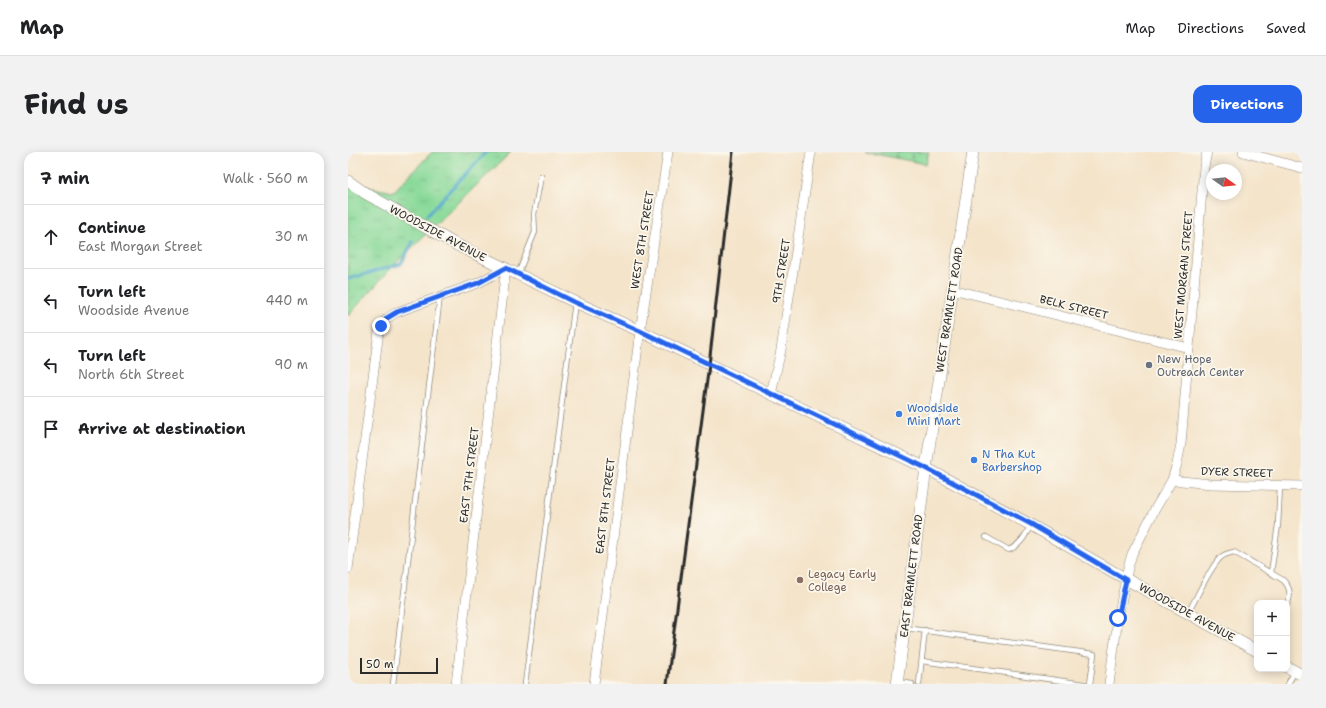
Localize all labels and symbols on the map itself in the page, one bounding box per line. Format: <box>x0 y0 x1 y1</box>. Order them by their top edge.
north arrow <box>1206 164 1242 200</box>
street label: WEST 8TH STREET <box>627 190 658 290</box>
street label: WOODSIDE AVENUE <box>387 202 489 265</box>
street label: WEST MORGAN STREET <box>1170 210 1197 340</box>
street label: 9TH STREET <box>769 237 794 305</box>
street label: WEST BRAMLETT ROAD <box>932 246 967 374</box>
street label: BELK STREET <box>1038 292 1110 323</box>
route end <box>372 317 390 335</box>
place label: New Hope Outreach Center <box>1157 352 1244 380</box>
marker: New Hope Outreach Center <box>1144 360 1154 370</box>
place label: Woodside Mini Mart <box>907 401 961 429</box>
marker: Woodside Mini Mart <box>894 409 904 419</box>
street label: EAST 7TH STREET <box>456 426 483 524</box>
place label: N Tha Kut Barbershop <box>982 447 1042 475</box>
marker: N Tha Kut Barbershop <box>969 455 979 465</box>
street label: EAST 8TH STREET <box>592 457 619 555</box>
street label: DYER STREET <box>1201 464 1274 481</box>
street label: EAST BRAMLETT ROAD <box>896 514 926 639</box>
place label: Legacy Early College <box>808 567 876 595</box>
marker: Legacy Early College <box>795 575 805 585</box>
street label: WOODSIDE AVENUE <box>1136 580 1238 645</box>
route start <box>1109 609 1127 627</box>
scale bar <box>360 656 438 675</box>

